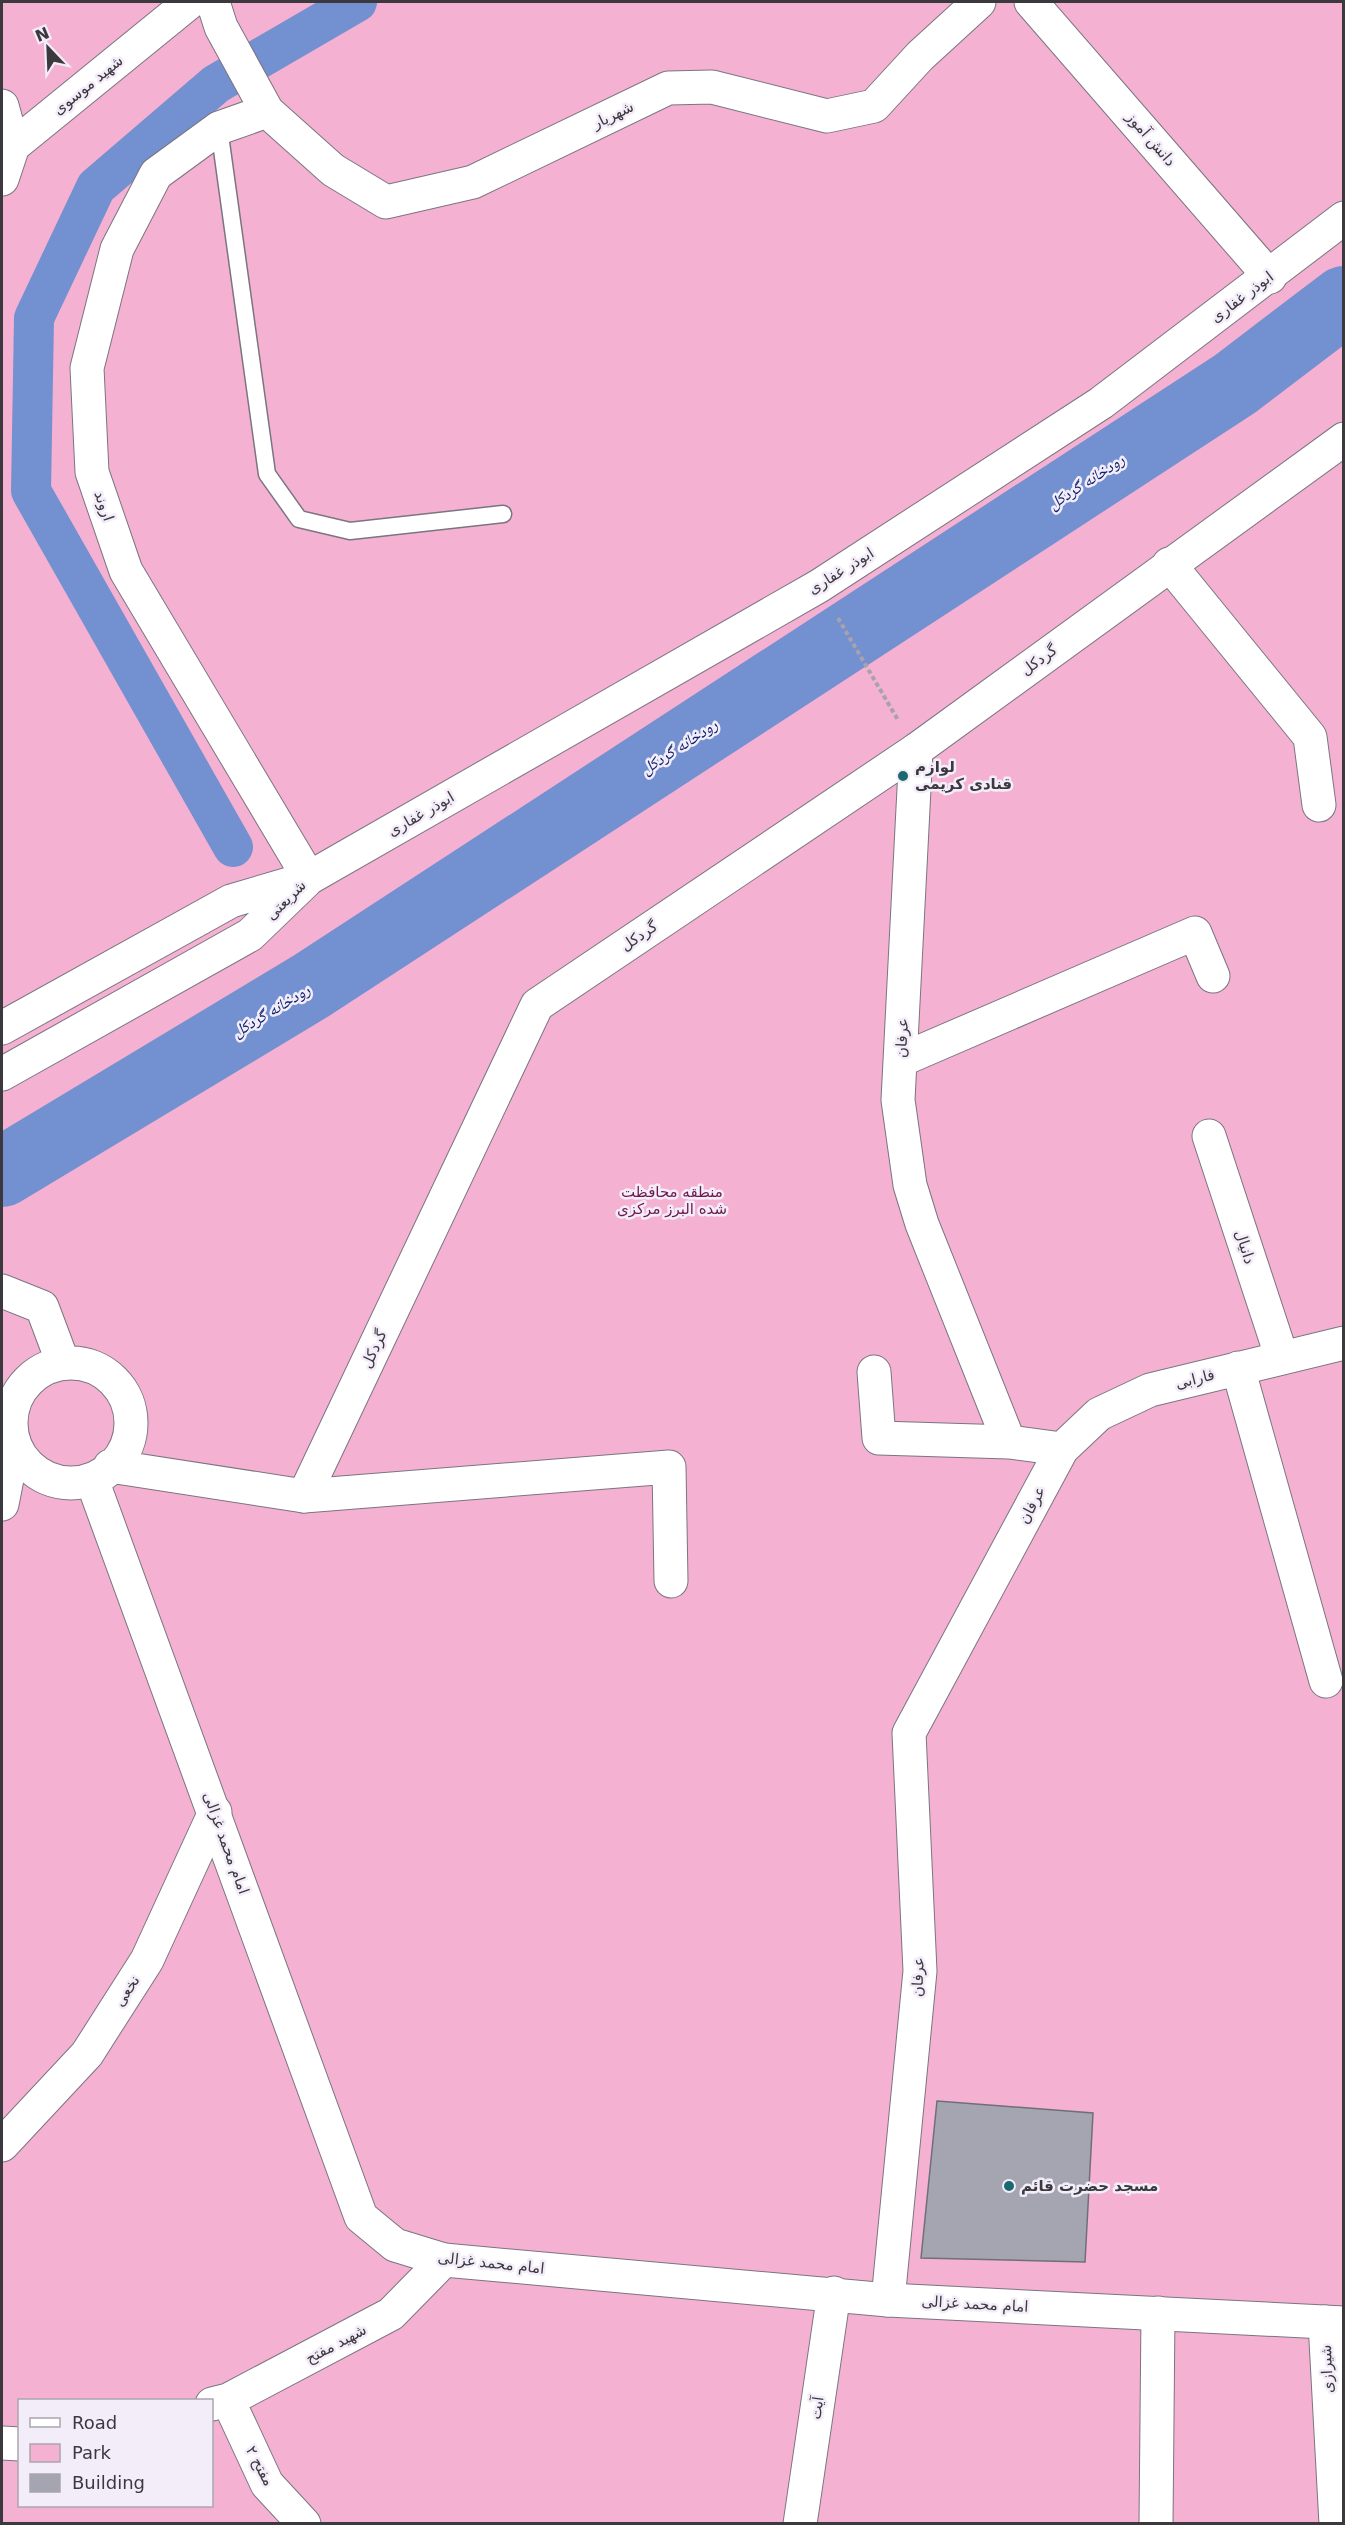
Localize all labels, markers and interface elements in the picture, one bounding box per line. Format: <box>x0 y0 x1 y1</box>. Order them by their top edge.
north arrow <box>18 18 78 78</box>
text: N <box>32 23 52 46</box>
street label: شهید موسوی <box>50 51 126 119</box>
street label: شهریار <box>588 97 637 133</box>
street label: دانش آموز <box>1122 107 1179 170</box>
street label: ابوذر غفاری <box>1207 268 1277 326</box>
water label: رودخانه گردکل <box>1045 450 1128 514</box>
street label: اروند <box>90 489 118 523</box>
street label: ابوذر غفاری <box>805 544 877 598</box>
street label: گردکل <box>1017 640 1061 679</box>
water label: رودخانه گردکل <box>638 715 721 779</box>
place label: لوازم قنادی کریمی <box>915 758 1012 793</box>
marker: لوازم قنادی کریمی <box>896 769 910 783</box>
street label: ابوذر غفاری <box>385 788 457 840</box>
street label: شریعتی <box>262 876 310 924</box>
street label: گردکل <box>617 917 662 955</box>
water label: رودخانه گردکل <box>229 980 314 1042</box>
street label: عرفان <box>892 1018 912 1058</box>
park label: منطقه محافظت شده البرز مرکزی <box>617 1183 727 1218</box>
street label: دانیال <box>1231 1228 1259 1266</box>
street label: گردکل <box>357 1326 391 1371</box>
street label: فارابی <box>1173 1365 1217 1393</box>
street label: عرفان <box>1015 1483 1049 1527</box>
street label: امام محمد غزالی <box>199 1790 253 1896</box>
street label: عرفان <box>908 1957 928 1997</box>
street label: نخعی <box>110 1972 144 2010</box>
place label: مسجد حضرت قائم <box>1021 2177 1158 2195</box>
marker: مسجد حضرت قائم <box>1002 2179 1016 2193</box>
street label: امام محمد غزالی <box>437 2248 545 2278</box>
street label: امام محمد غزالی <box>921 2292 1029 2316</box>
street label: شهید مفتح <box>302 2320 370 2368</box>
street label: شیرازی <box>1317 2344 1337 2394</box>
street label: آیت <box>806 2395 828 2421</box>
legend <box>18 2399 213 2507</box>
text: Road <box>72 2412 117 2433</box>
text: Park <box>72 2442 111 2463</box>
street label: مفتح ۲ <box>242 2443 278 2489</box>
text: Building <box>72 2472 145 2493</box>

